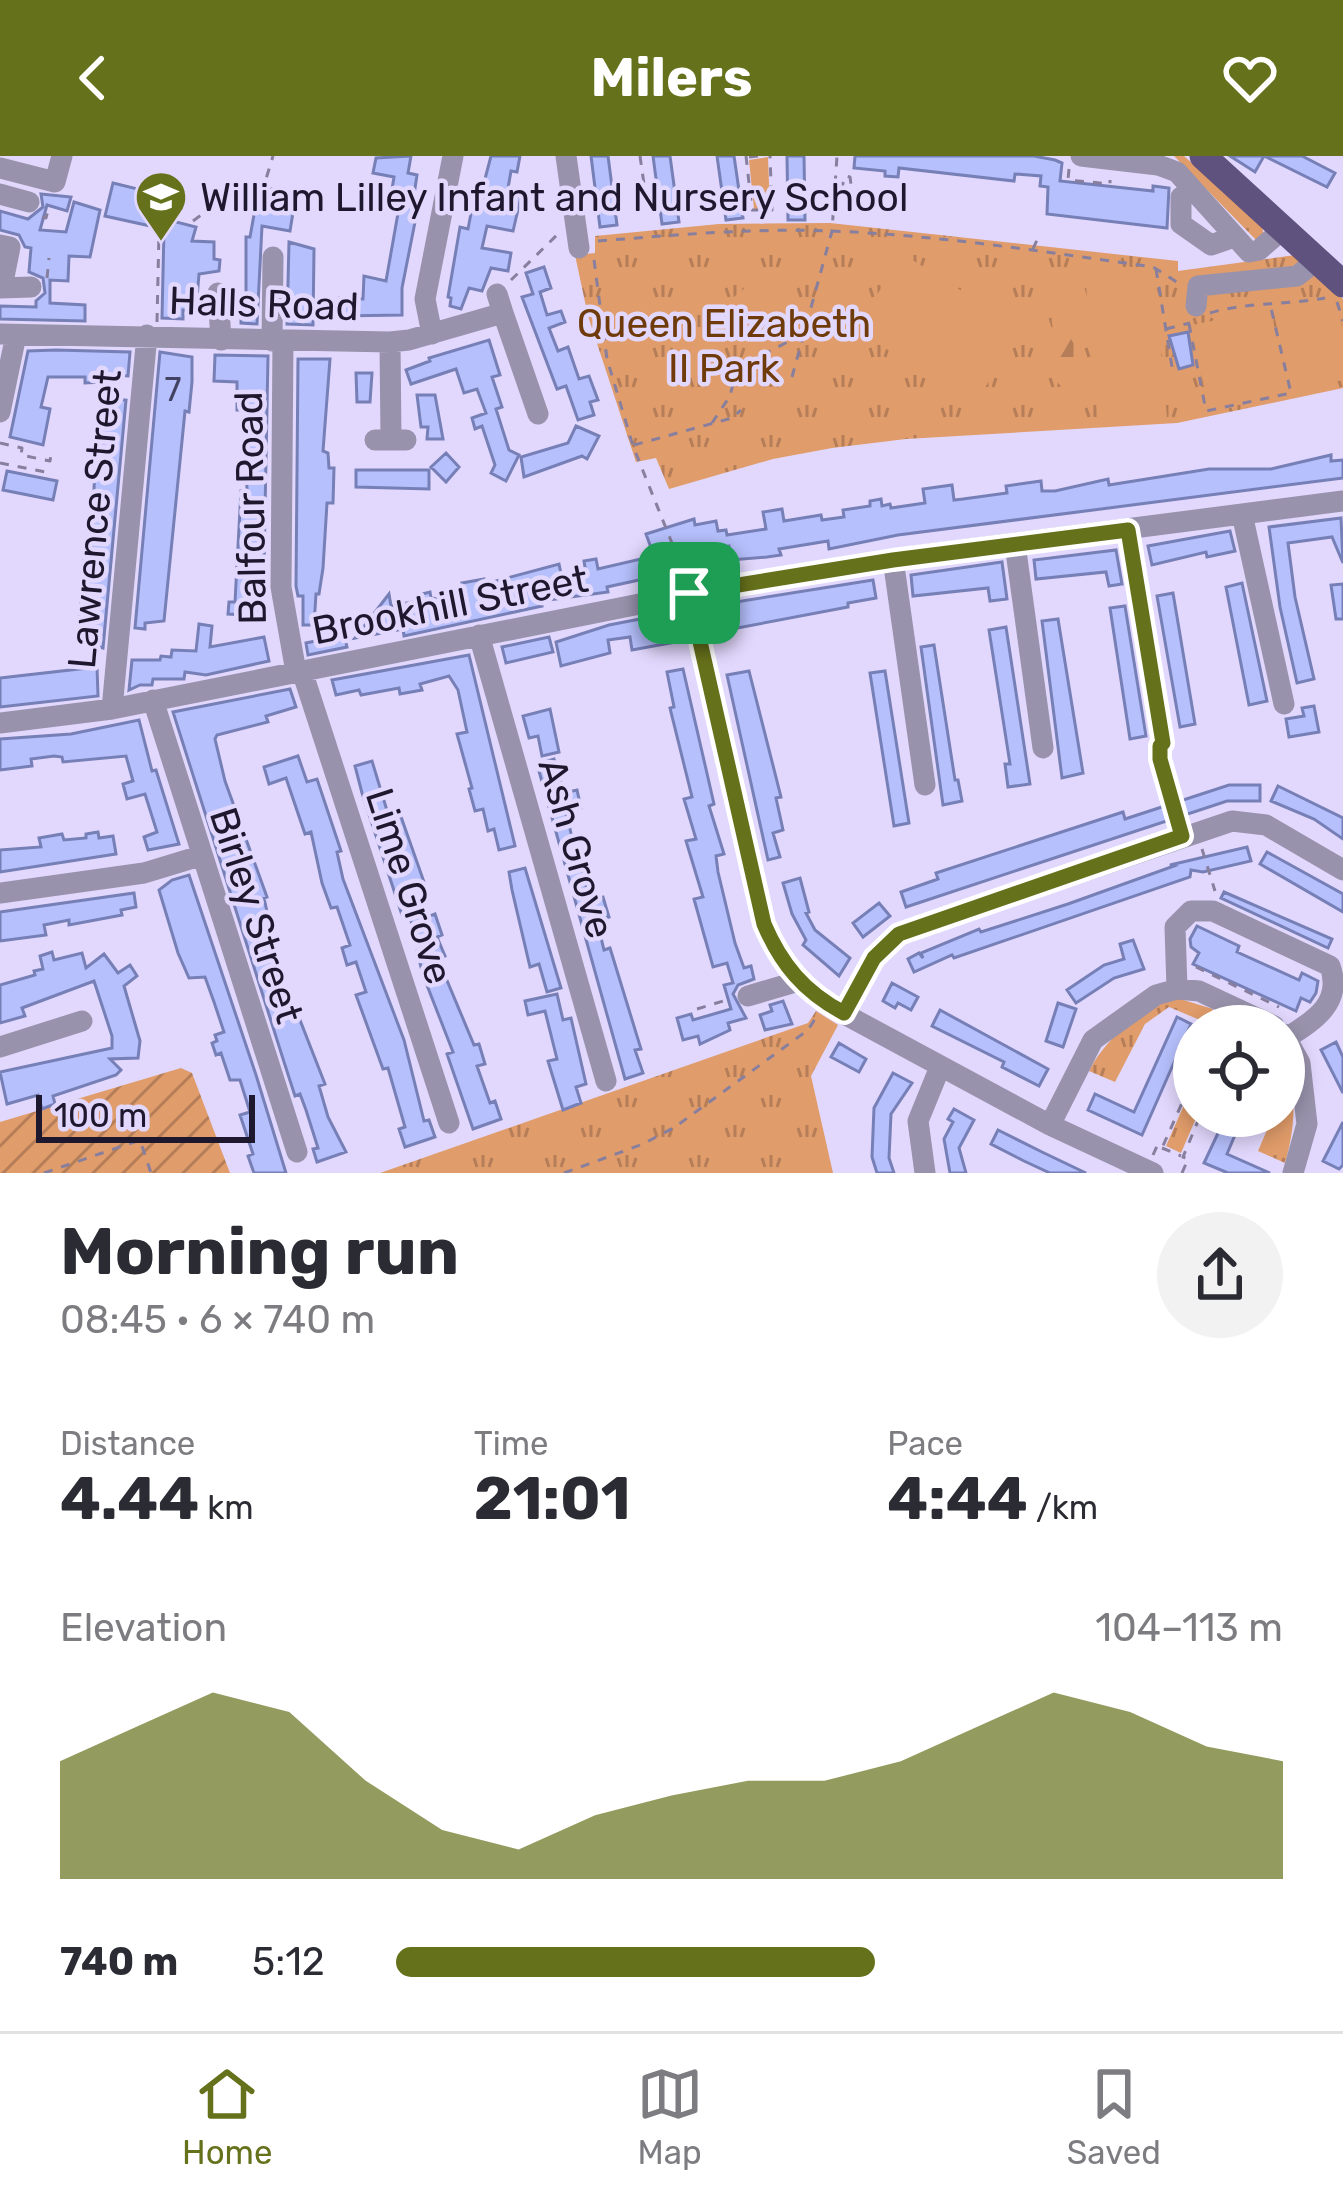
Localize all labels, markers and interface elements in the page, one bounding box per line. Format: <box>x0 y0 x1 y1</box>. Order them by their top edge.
icon: back <box>60 45 126 111</box>
icon: heart <box>1217 45 1283 111</box>
text: Milers <box>590 46 753 110</box>
school or university icon: William Lilley Infant and Nursery School <box>133 169 189 243</box>
place label: William Lilley Infant and Nursery School <box>200 175 908 221</box>
street label: Halls Road <box>168 278 360 330</box>
park label: Queen Elizabeth II Park <box>577 301 871 392</box>
street label: Lawrence Street <box>59 368 131 671</box>
house number: 7 <box>165 370 182 409</box>
street label: Balfour Road <box>226 391 276 625</box>
pin <box>638 542 740 644</box>
street label: Brookhill Street <box>308 556 592 654</box>
icon: arrive <box>656 560 722 626</box>
street label: Ash Grove <box>528 753 624 943</box>
street label: Lime Grove <box>356 783 462 990</box>
street label: Birley Street <box>200 802 312 1029</box>
map controls <box>1173 1005 1305 1137</box>
button: locate <box>1173 1005 1305 1137</box>
scale bar <box>36 1089 255 1142</box>
text: 100 m <box>54 1096 147 1135</box>
text: Morning run <box>60 1212 459 1291</box>
button: share <box>1157 1212 1283 1338</box>
text: 08:45 · 6 × 740 m <box>60 1297 375 1343</box>
text: Distance <box>60 1424 195 1463</box>
text: Time <box>474 1424 548 1463</box>
text: Pace <box>887 1424 963 1463</box>
text: 4.44 <box>60 1463 199 1534</box>
text: 21:01 <box>474 1463 631 1534</box>
text: 4:44 <box>887 1463 1028 1534</box>
text: km <box>199 1488 254 1527</box>
text: /km <box>1028 1488 1098 1527</box>
text: Elevation <box>60 1605 227 1651</box>
text: 104–113 m <box>1095 1605 1283 1651</box>
text: 740 m <box>60 1939 178 1985</box>
text: 5:12 <box>252 1939 325 1985</box>
tab: Home <box>182 2061 272 2172</box>
tab: Map <box>637 2061 703 2172</box>
tab: Saved <box>1067 2061 1161 2172</box>

